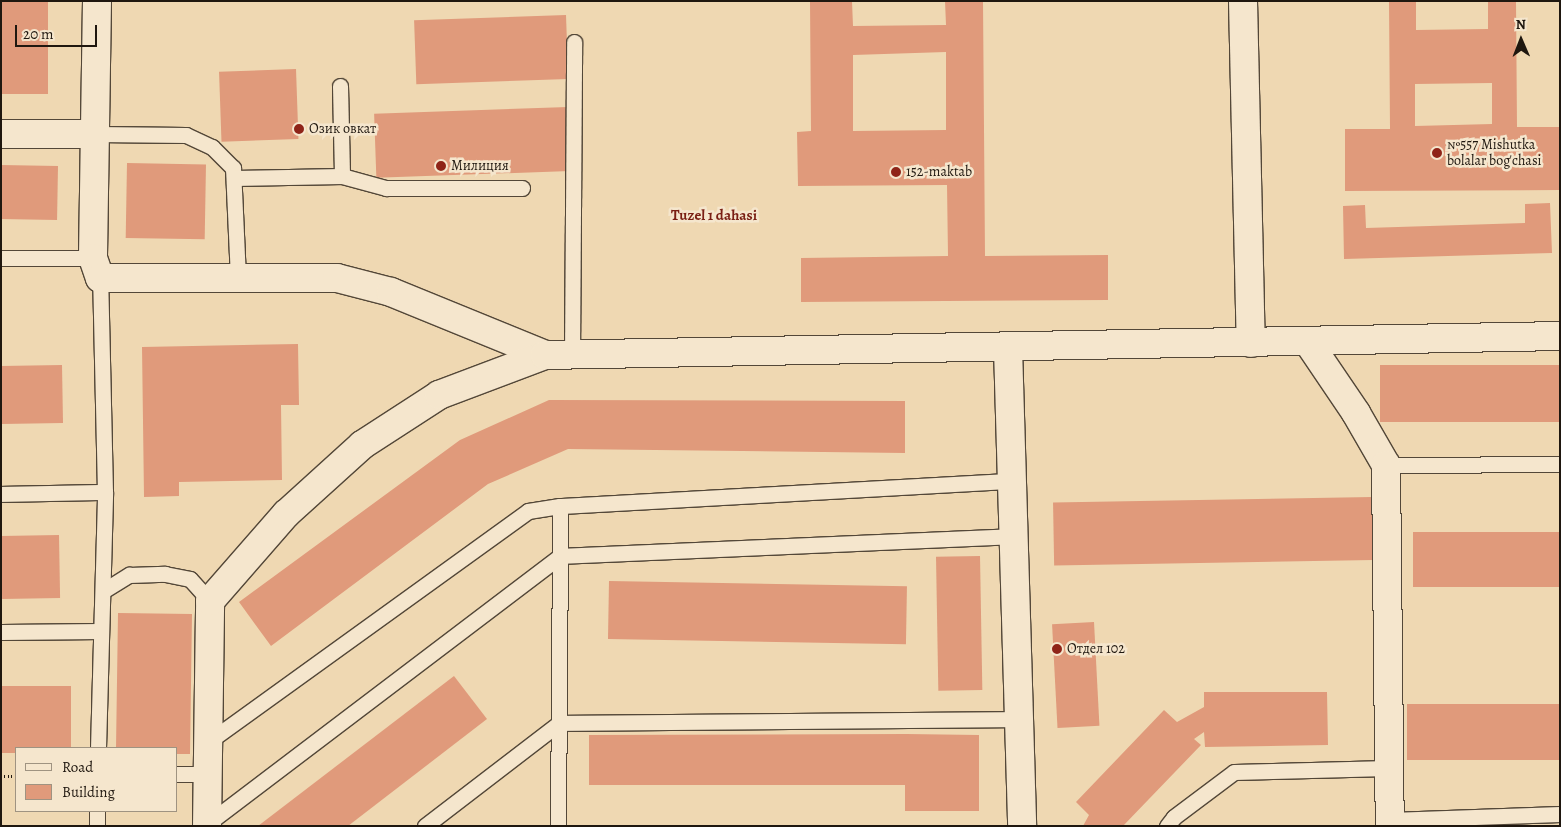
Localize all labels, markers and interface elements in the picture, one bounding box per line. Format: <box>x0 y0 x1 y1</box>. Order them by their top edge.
scale bar <box>18 15 100 47</box>
north arrow <box>1496 15 1546 65</box>
text: N <box>1515 15 1526 34</box>
text: 20 m <box>23 24 54 44</box>
place label: Озик овкат <box>309 121 376 137</box>
marker: Озик овкат <box>293 123 305 135</box>
place label: №557 Mishutka bolalar bog'chasi <box>1447 137 1541 170</box>
marker: №557 Mishutka bolalar bog'chasi <box>1431 147 1443 159</box>
place label: Милиция <box>451 158 509 174</box>
marker: Милиция <box>435 160 447 172</box>
place label: 152-maktab <box>906 164 972 180</box>
marker: 152-maktab <box>890 166 902 178</box>
district label: Tuzel 1 dahasi <box>671 207 757 225</box>
place label: Отдел 102 <box>1067 641 1125 657</box>
marker: Отдел 102 <box>1051 643 1063 655</box>
legend <box>15 747 178 812</box>
text: Road <box>62 757 93 777</box>
text: Building <box>62 782 115 802</box>

